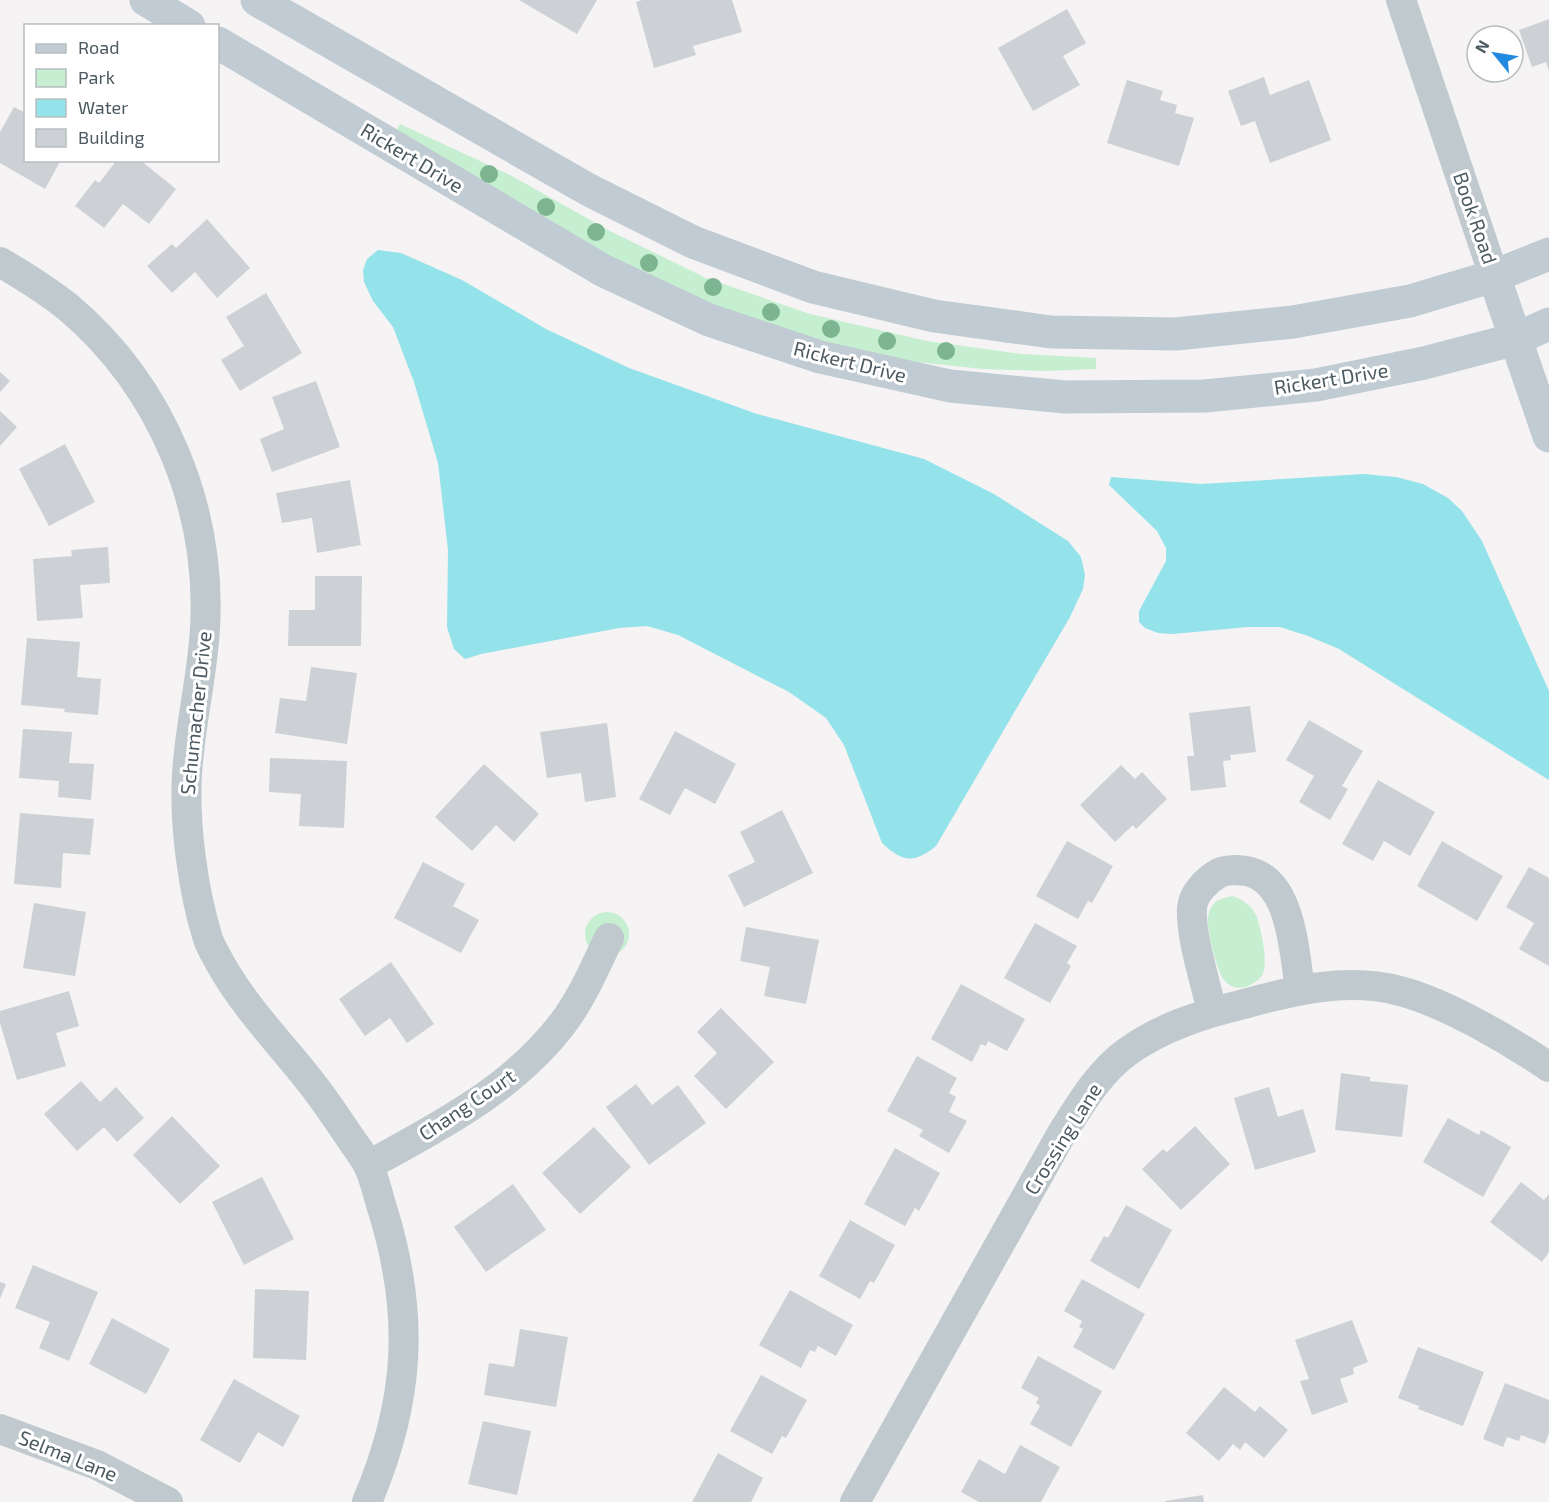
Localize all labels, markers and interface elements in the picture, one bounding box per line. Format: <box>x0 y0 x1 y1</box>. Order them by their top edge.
legend <box>24 24 219 162</box>
north arrow <box>1465 24 1525 84</box>
text: Road <box>78 36 119 58</box>
text: N <box>1470 36 1493 56</box>
text: Park <box>78 66 115 88</box>
text: Water <box>78 96 128 118</box>
street label: Rickert Drive <box>357 117 468 197</box>
text: Building <box>78 126 145 148</box>
street label: Book Road <box>1449 169 1503 267</box>
street label: Rickert Drive <box>791 335 909 387</box>
street label: Rickert Drive <box>1272 357 1390 399</box>
street label: Schumacher Drive <box>174 630 216 796</box>
street label: Chang Court <box>414 1063 519 1145</box>
street label: Crossing Lane <box>1018 1078 1106 1199</box>
street label: Selma Lane <box>15 1424 121 1486</box>

